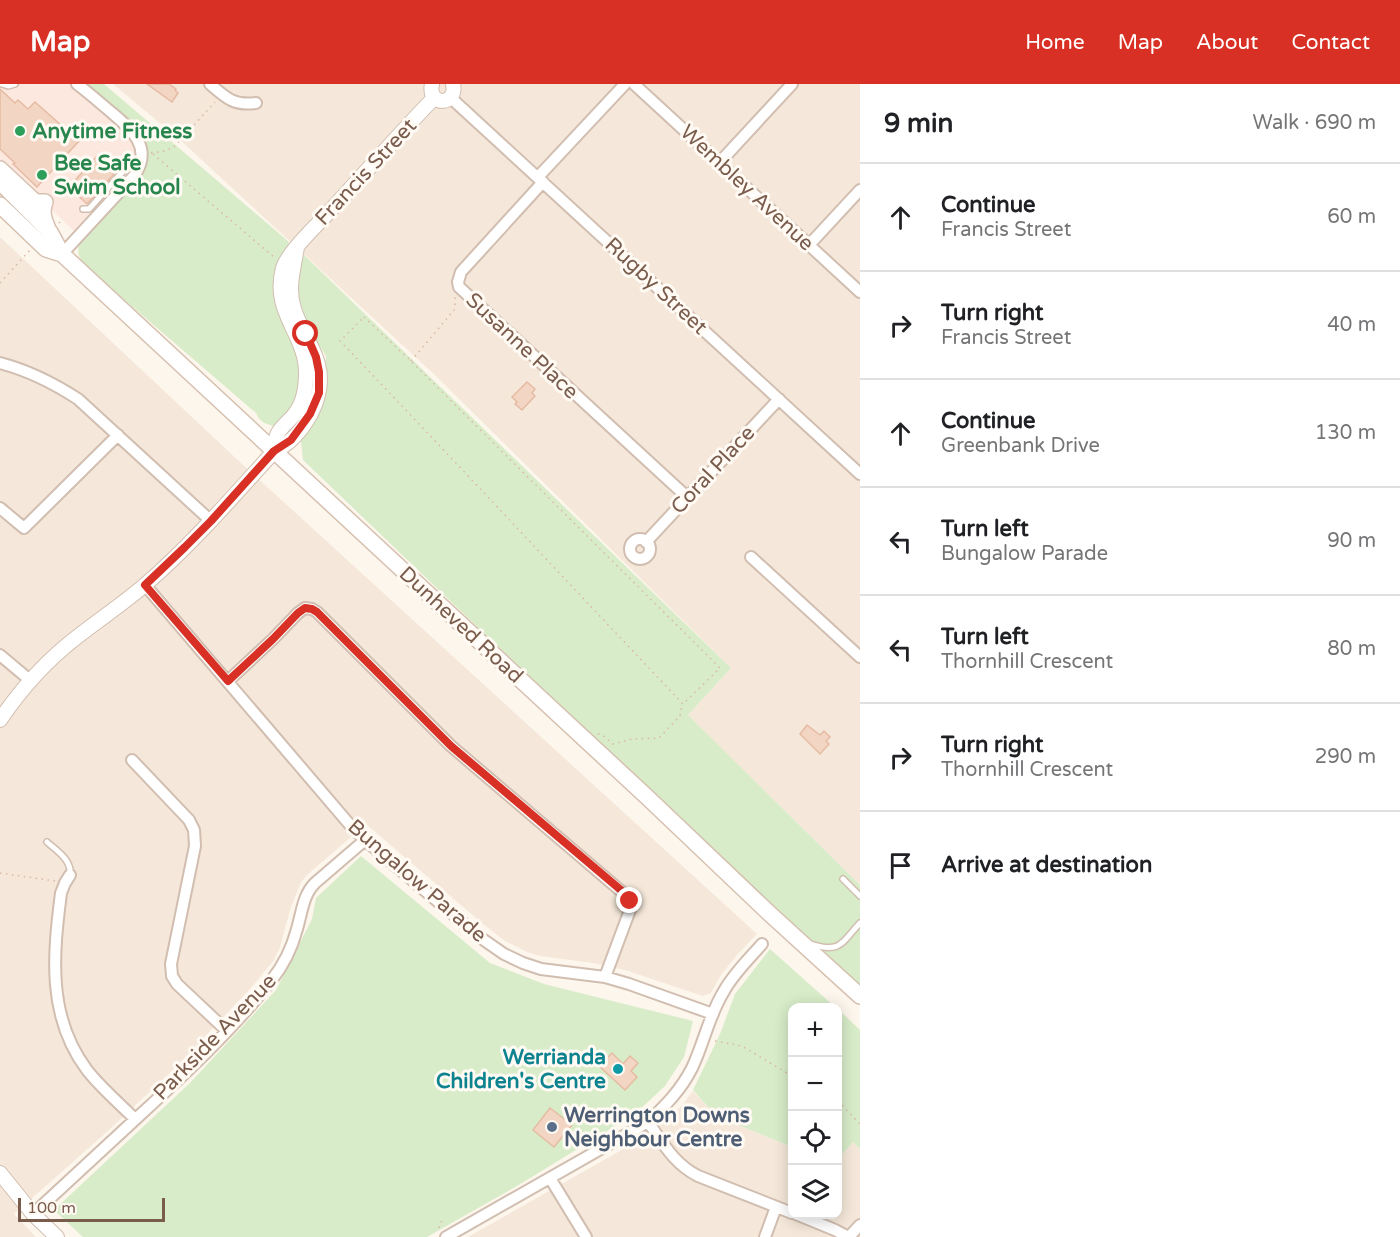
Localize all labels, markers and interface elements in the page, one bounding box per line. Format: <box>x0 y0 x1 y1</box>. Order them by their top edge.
text: Map <box>30 25 90 59</box>
text: Home <box>1025 30 1085 55</box>
text: Map <box>1118 30 1163 55</box>
text: About <box>1196 30 1258 55</box>
text: Contact <box>1291 30 1370 55</box>
text: 9 min <box>884 108 953 139</box>
text: Walk · 690 m <box>1253 111 1376 135</box>
street label: Francis Street <box>310 113 422 231</box>
place label: Anytime Fitness <box>32 119 192 144</box>
street label: Wembley Avenue <box>675 120 819 256</box>
marker: Anytime Fitness <box>13 124 27 138</box>
place label: Bee Safe Swim School <box>54 151 181 200</box>
marker: Bee Safe Swim School <box>35 168 49 182</box>
text: Continue <box>941 192 1036 218</box>
icon: ahead <box>884 201 917 234</box>
text: 60 m <box>1327 205 1376 229</box>
text: Francis Street <box>941 218 1071 242</box>
street label: Rugby Street <box>600 232 712 340</box>
street label: Susanne Place <box>461 288 583 404</box>
text: Turn right <box>941 300 1043 326</box>
icon: right <box>884 309 917 342</box>
text: 40 m <box>1327 313 1376 337</box>
route start <box>292 320 318 346</box>
text: Francis Street <box>941 326 1071 350</box>
text: Continue <box>941 408 1036 434</box>
icon: ahead <box>884 417 917 450</box>
street label: Coral Place <box>666 421 760 519</box>
text: 130 m <box>1315 421 1376 445</box>
text: Greenbank Drive <box>941 434 1100 458</box>
text: Turn left <box>941 516 1029 542</box>
icon: left <box>884 525 917 558</box>
text: 90 m <box>1327 529 1376 553</box>
text: Bungalow Parade <box>941 542 1108 566</box>
street label: Dunheved Road <box>394 561 528 689</box>
text: Turn left <box>941 624 1029 650</box>
icon: left <box>884 633 917 666</box>
text: 80 m <box>1327 637 1376 661</box>
text: Thornhill Crescent <box>941 650 1113 674</box>
text: Turn right <box>941 732 1043 758</box>
icon: right <box>884 741 917 774</box>
text: 290 m <box>1315 745 1376 769</box>
text: Thornhill Crescent <box>941 758 1113 782</box>
street label: Bungalow Parade <box>343 814 491 948</box>
icon: arrive <box>884 849 917 882</box>
text: Arrive at destination <box>941 852 1152 878</box>
route end <box>616 887 642 913</box>
street label: Parkside Avenue <box>148 969 282 1105</box>
map controls <box>788 1003 842 1219</box>
button: + <box>788 1003 842 1057</box>
place label: Werrianda Children's Centre <box>436 1045 606 1094</box>
button: − <box>788 1057 842 1111</box>
marker: Werrianda Children's Centre <box>611 1062 625 1076</box>
place label: Werrington Downs Neighbour Centre <box>564 1103 750 1152</box>
button: locate <box>788 1111 842 1165</box>
marker: Werrington Downs Neighbour Centre <box>545 1120 559 1134</box>
button: layers <box>788 1165 842 1219</box>
scale bar <box>18 1195 165 1222</box>
text: 100 m <box>27 1198 76 1218</box>

